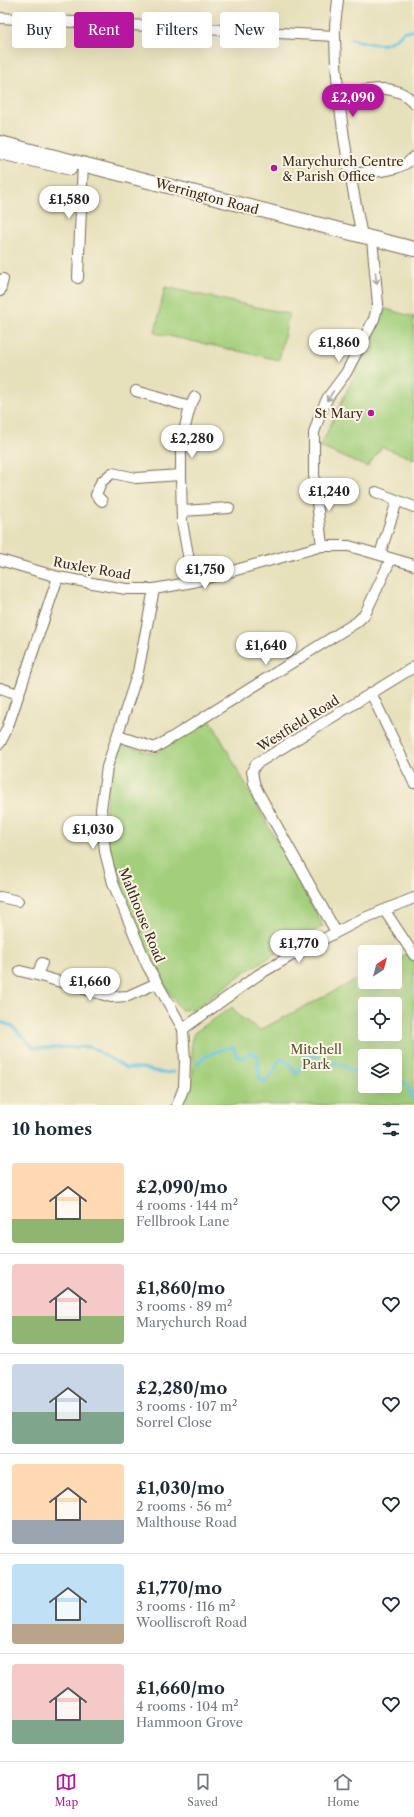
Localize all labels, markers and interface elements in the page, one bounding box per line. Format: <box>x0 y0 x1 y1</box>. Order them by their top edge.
chip: Buy <box>12 12 66 48</box>
chip: Rent <box>74 12 134 48</box>
chip: Filters <box>142 12 212 48</box>
chip: New <box>220 12 279 48</box>
pin: £2,090 <box>320 84 386 118</box>
text: £2,090 <box>331 89 375 105</box>
place label: Marychurch Centre & Parish Office <box>282 153 404 184</box>
marker: Marychurch Centre & Parish Office <box>269 163 279 173</box>
street label: Werrington Road <box>152 174 261 218</box>
pin: £1,580 <box>36 186 102 220</box>
text: £1,580 <box>48 191 90 207</box>
one-way arrow <box>372 271 379 284</box>
pin: £1,860 <box>306 329 372 363</box>
text: £1,860 <box>318 334 360 350</box>
one-way arrow <box>326 390 334 401</box>
place label: St Mary <box>315 405 364 421</box>
marker: St Mary <box>366 408 376 418</box>
pin: £2,280 <box>159 425 225 459</box>
text: £2,280 <box>170 430 214 446</box>
pin: £1,240 <box>296 478 362 512</box>
text: £1,240 <box>308 483 350 499</box>
street label: Ruxley Road <box>52 553 132 583</box>
pin: £1,750 <box>172 556 238 590</box>
text: £1,750 <box>185 561 225 577</box>
pin: £1,640 <box>233 632 299 666</box>
text: £1,640 <box>245 637 287 653</box>
street label: Westfield Road <box>253 691 342 755</box>
pin: £1,030 <box>60 816 126 850</box>
text: £1,030 <box>72 821 114 837</box>
street label: Malthouse Road <box>116 865 168 965</box>
pin: £1,770 <box>266 930 332 964</box>
text: £1,770 <box>279 935 319 951</box>
north arrow <box>358 945 402 989</box>
map controls <box>358 945 402 1093</box>
pin: £1,660 <box>57 968 123 1002</box>
text: £1,660 <box>69 973 111 989</box>
button: locate <box>358 997 402 1041</box>
park label: Mitchell Park <box>290 1041 342 1072</box>
button: layers <box>358 1049 402 1093</box>
icon: filters <box>380 1118 402 1140</box>
text: 10 homes <box>12 1119 92 1139</box>
text: £2,090/mo <box>136 1177 228 1197</box>
icon: home <box>44 1179 92 1227</box>
icon: heart <box>380 1192 402 1214</box>
text: 4 rooms · 144 m² <box>136 1197 238 1213</box>
text: Fellbrook Lane <box>136 1213 230 1229</box>
text: £1,860/mo <box>136 1278 225 1298</box>
icon: home <box>44 1280 92 1328</box>
icon: heart <box>380 1293 402 1315</box>
text: 3 rooms · 89 m² <box>136 1298 232 1314</box>
text: Marychurch Road <box>136 1314 247 1330</box>
text: £2,280/mo <box>136 1378 227 1398</box>
icon: home <box>44 1380 92 1428</box>
icon: heart <box>380 1393 402 1415</box>
text: 3 rooms · 107 m² <box>136 1398 237 1414</box>
text: Sorrel Close <box>136 1414 212 1430</box>
text: £1,030/mo <box>136 1478 225 1498</box>
icon: home <box>44 1480 92 1528</box>
icon: heart <box>380 1493 402 1515</box>
text: 2 rooms · 56 m² <box>136 1498 232 1514</box>
text: Malthouse Road <box>136 1514 237 1530</box>
text: £1,770/mo <box>136 1578 222 1598</box>
icon: home <box>44 1580 92 1628</box>
icon: heart <box>380 1593 402 1615</box>
text: 3 rooms · 116 m² <box>136 1598 236 1614</box>
text: Woolliscroft Road <box>136 1614 247 1630</box>
text: £1,660/mo <box>136 1678 225 1698</box>
icon: home <box>44 1680 92 1728</box>
icon: heart <box>380 1693 402 1715</box>
text: 4 rooms · 104 m² <box>136 1698 239 1714</box>
text: Hammoon Grove <box>136 1714 243 1730</box>
tab: Map <box>55 1771 78 1809</box>
tab: Saved <box>187 1771 218 1809</box>
tab: Home <box>327 1771 359 1809</box>

